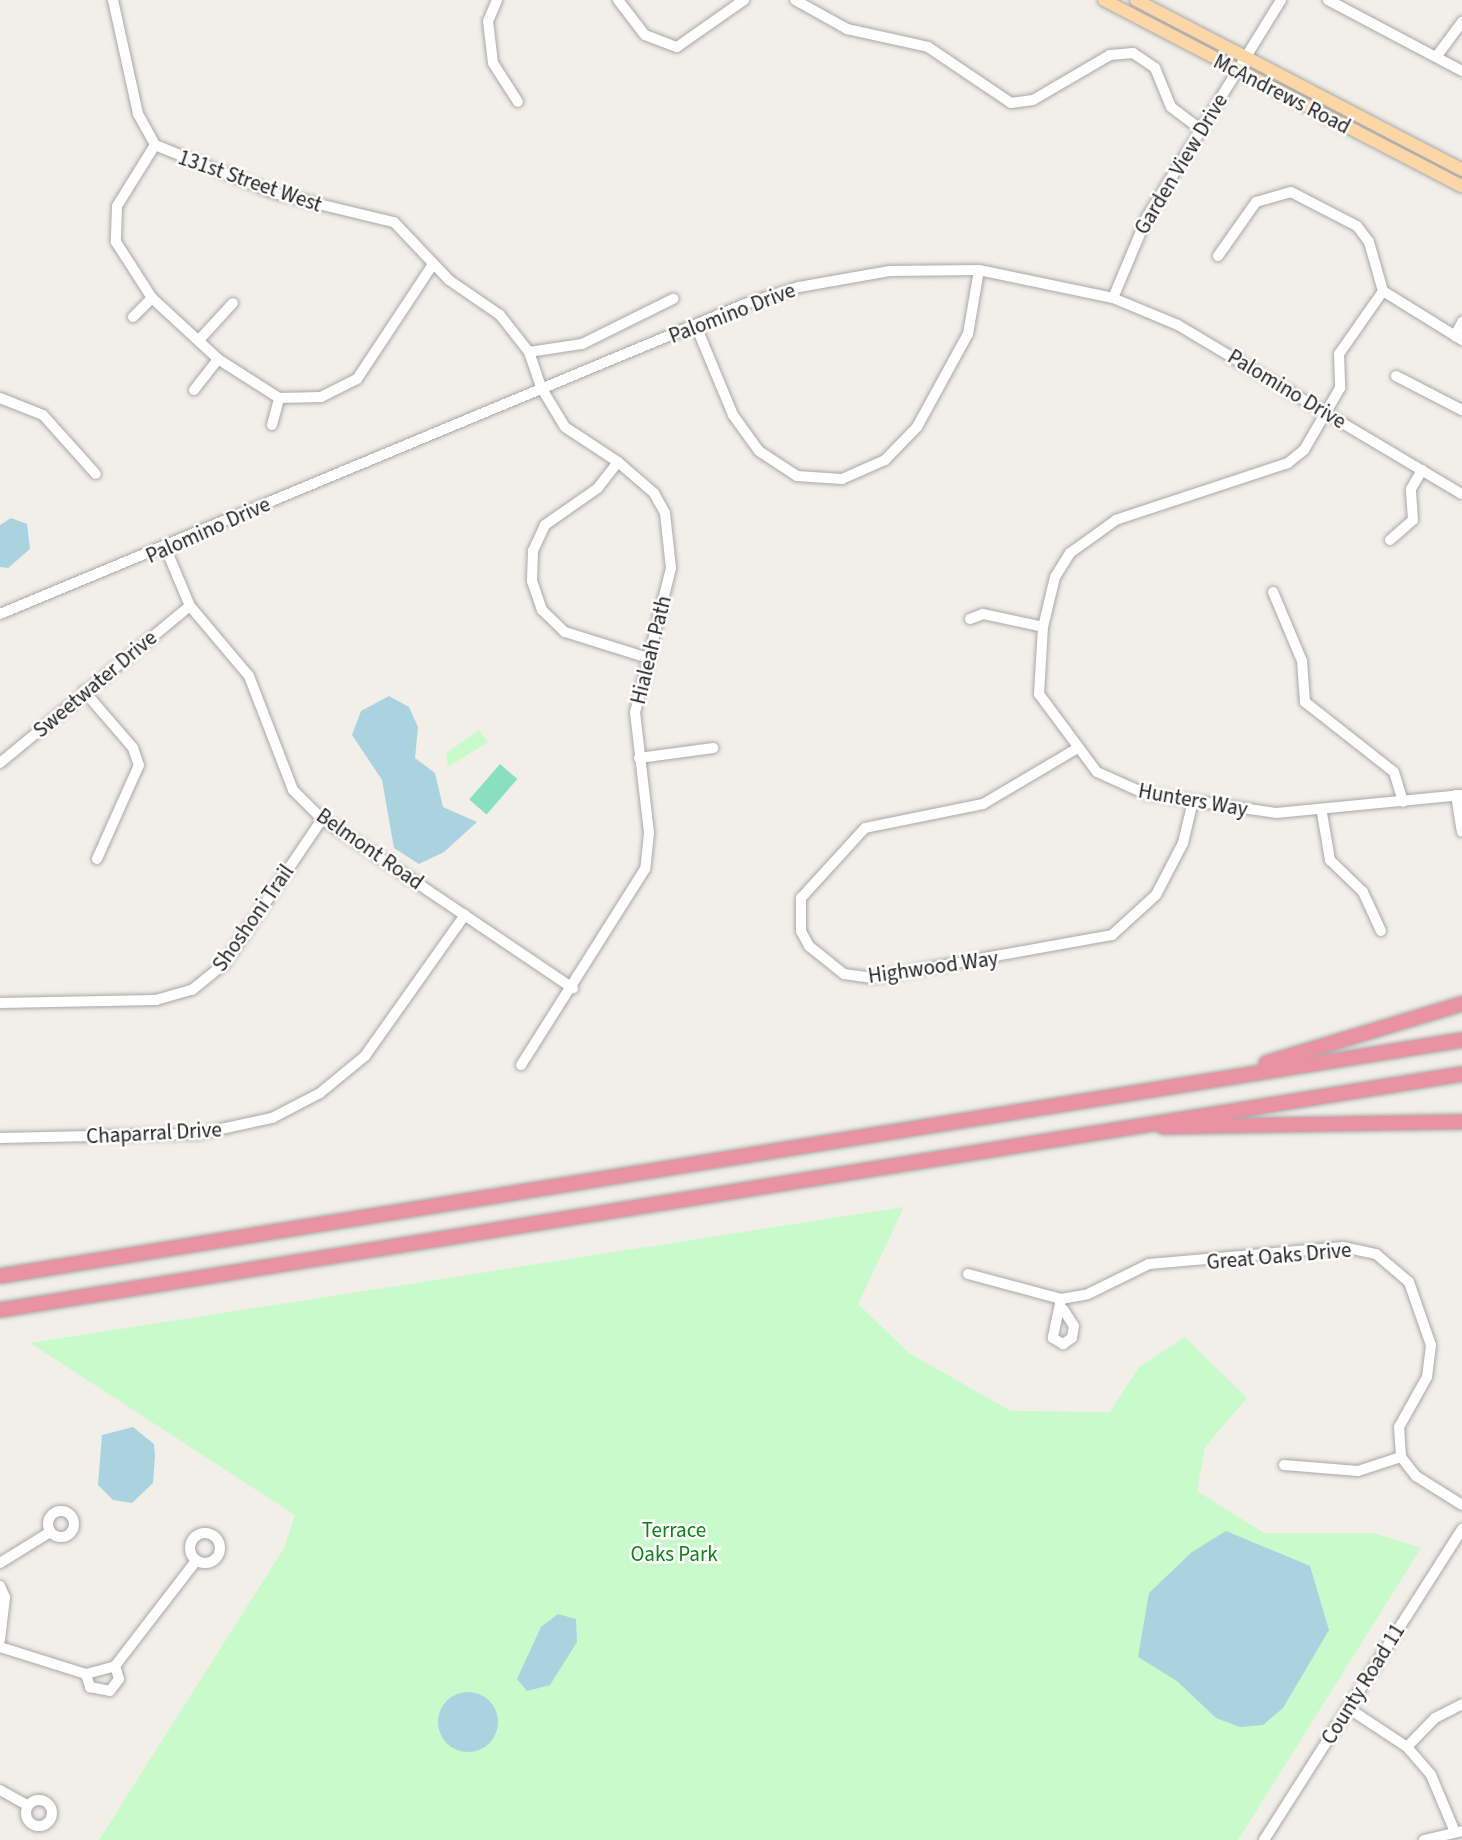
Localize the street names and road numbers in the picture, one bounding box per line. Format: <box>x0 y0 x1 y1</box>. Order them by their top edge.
street label: McAndrews Road <box>1209 49 1355 139</box>
street label: Garden View Drive <box>1129 89 1233 239</box>
street label: 131st Street West <box>175 145 325 217</box>
street label: Palomino Drive <box>665 277 799 349</box>
street label: Palomino Drive <box>1223 344 1351 434</box>
street label: Palomino Drive <box>142 491 274 569</box>
street label: Hialeah Path <box>625 593 677 707</box>
street label: Sweetwater Drive <box>28 625 162 743</box>
street label: Hunters Way <box>1136 778 1250 822</box>
street label: Belmont Road <box>312 803 428 895</box>
street label: Shoshoni Trail <box>207 860 299 976</box>
street label: Highwood Way <box>866 945 1000 989</box>
street label: Chaparral Drive <box>86 1117 222 1149</box>
street label: Great Oaks Drive <box>1206 1237 1352 1275</box>
street label: County Road 11 <box>1316 1619 1410 1749</box>

